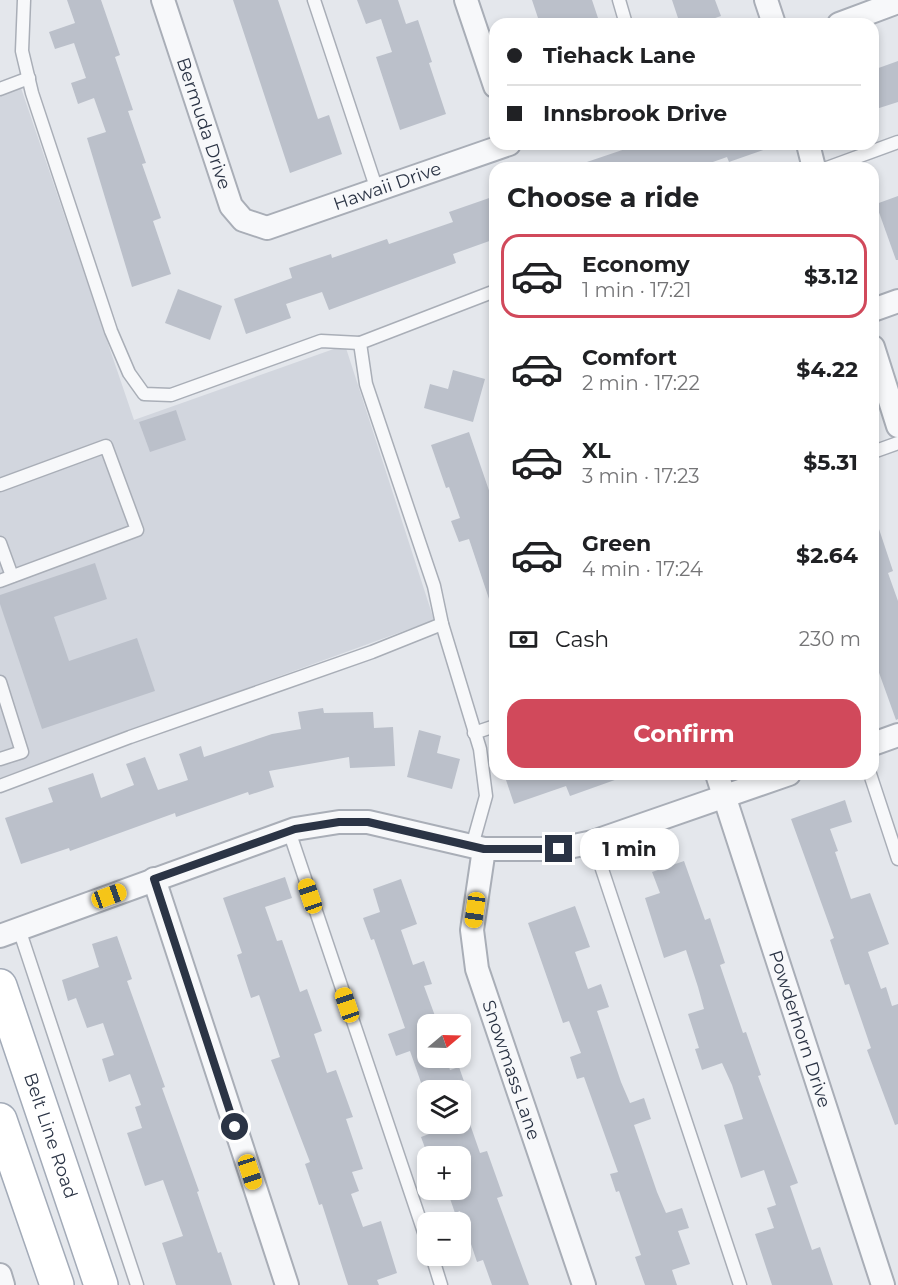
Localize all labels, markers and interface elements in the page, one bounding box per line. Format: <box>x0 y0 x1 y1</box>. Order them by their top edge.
text: Tiehack Lane <box>543 42 696 69</box>
street label: Bermuda Drive <box>172 55 236 192</box>
text: Innsbrook Drive <box>543 100 727 127</box>
street label: Hawaii Drive <box>330 157 444 215</box>
text: Choose a ride <box>507 181 699 214</box>
icon: car <box>510 249 564 303</box>
text: Economy <box>582 251 690 278</box>
text: $3.12 <box>804 263 858 290</box>
text: 1 min · 17:21 <box>582 278 692 302</box>
icon: car <box>510 342 564 396</box>
text: Comfort <box>582 344 677 371</box>
text: $4.22 <box>796 356 858 383</box>
text: 2 min · 17:22 <box>582 371 700 395</box>
icon: car <box>510 435 564 489</box>
text: XL <box>582 437 611 464</box>
text: $5.31 <box>803 449 858 476</box>
text: 3 min · 17:23 <box>582 464 700 488</box>
icon: car <box>510 528 564 582</box>
text: Green <box>582 530 651 557</box>
text: $2.64 <box>796 542 858 569</box>
text: 4 min · 17:24 <box>582 557 703 581</box>
icon: cash <box>507 623 540 656</box>
text: Cash <box>555 626 609 653</box>
text: 230 m <box>799 627 861 651</box>
button: Confirm <box>507 699 861 768</box>
callout: 1 min <box>580 828 679 870</box>
route end <box>545 835 572 862</box>
text: 1 min <box>602 837 657 861</box>
car <box>296 876 324 916</box>
car <box>89 881 129 911</box>
car <box>464 891 486 929</box>
street label: Powderhorn Drive <box>764 947 836 1110</box>
car <box>333 985 361 1025</box>
street label: Snowmass Lane <box>477 997 545 1143</box>
north arrow <box>417 1014 471 1068</box>
map controls <box>417 1014 471 1266</box>
street label: Belt Line Road <box>19 1070 82 1201</box>
button: layers <box>417 1080 471 1134</box>
route start <box>221 1113 248 1140</box>
button: + <box>417 1146 471 1200</box>
car <box>236 1152 264 1192</box>
button: − <box>417 1212 471 1266</box>

